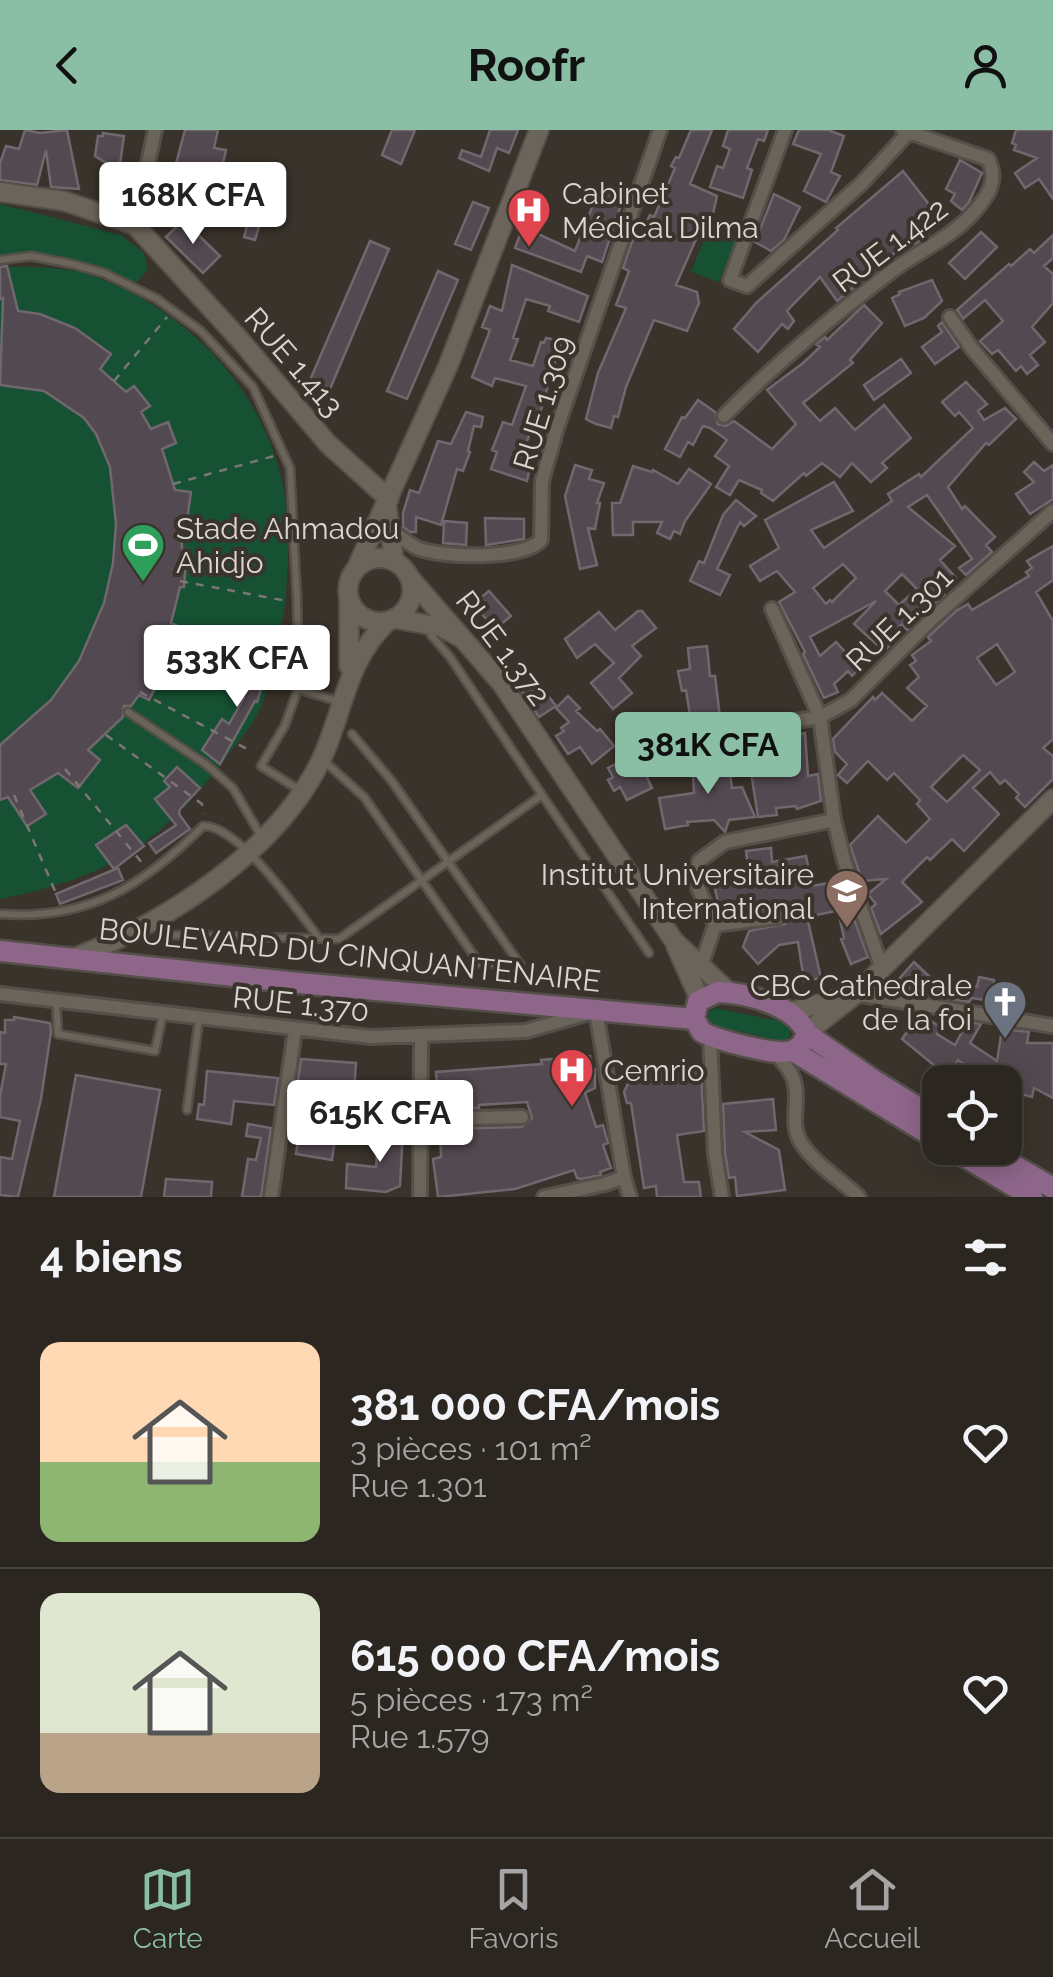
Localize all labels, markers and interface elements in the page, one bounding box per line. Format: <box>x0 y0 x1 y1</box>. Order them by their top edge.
icon: back <box>40 38 95 93</box>
icon: person <box>958 38 1013 93</box>
text: Roofr <box>468 39 585 92</box>
pin: 168K CFA <box>90 162 296 247</box>
text: 168K CFA <box>121 176 265 213</box>
place label: Cabinet Médical Dilma <box>562 176 759 245</box>
hospital icon: Cabinet Médical Dilma <box>506 187 552 248</box>
street label: RUE 1.422 <box>826 191 954 299</box>
street label: RUE 1.413 <box>238 301 350 423</box>
street label: RUE 1.309 <box>506 332 580 474</box>
place label: Stade Ahmadou Ahidjo <box>176 511 399 580</box>
sports icon: Stade Ahmadou Ahidjo <box>120 522 166 583</box>
street label: RUE 1.301 <box>839 560 959 678</box>
street label: RUE 1.372 <box>449 584 557 712</box>
pin: 533K CFA <box>134 625 340 710</box>
text: 533K CFA <box>166 639 308 676</box>
pin: 381K CFA <box>605 712 811 797</box>
text: 381K CFA <box>637 726 779 763</box>
place label: Institut Universitaire International <box>541 857 815 926</box>
school or university icon: Institut Universitaire International <box>824 868 870 929</box>
street label: BOULEVARD DU CINQUANTENAIRE <box>97 911 603 999</box>
place label: CBC Cathedrale de la foi <box>750 968 972 1037</box>
street label: RUE 1.370 <box>231 979 371 1029</box>
church icon: CBC Cathedrale de la foi <box>982 979 1028 1040</box>
hospital icon: Cemrio <box>549 1047 595 1108</box>
place label: Cemrio <box>604 1053 705 1088</box>
map controls <box>922 1065 1022 1165</box>
button: locate <box>922 1065 1022 1165</box>
pin: 615K CFA <box>277 1080 483 1165</box>
text: 615K CFA <box>309 1094 451 1131</box>
icon: filters <box>958 1230 1013 1285</box>
text: 4 biens <box>40 1233 183 1282</box>
text: 381 000 CFA/mois <box>350 1381 720 1430</box>
icon: home <box>120 1382 240 1502</box>
icon: heart <box>958 1415 1013 1470</box>
text: 3 pièces · 101 m² <box>350 1430 592 1467</box>
text: Rue 1.301 <box>350 1467 487 1504</box>
text: 615 000 CFA/mois <box>350 1632 720 1681</box>
icon: home <box>120 1633 240 1753</box>
icon: heart <box>958 1666 1013 1721</box>
text: 5 pièces · 173 m² <box>350 1681 593 1718</box>
text: Rue 1.579 <box>350 1718 489 1755</box>
tab: Carte <box>133 1862 203 1955</box>
tab: Favoris <box>468 1862 558 1955</box>
tab: Accueil <box>824 1862 920 1955</box>

